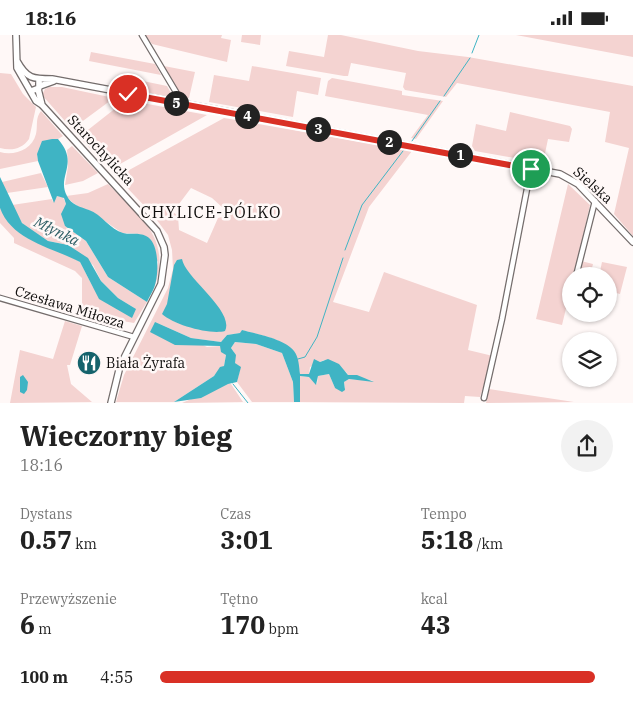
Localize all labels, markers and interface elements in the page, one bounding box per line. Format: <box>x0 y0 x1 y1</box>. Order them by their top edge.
text: 18:16 <box>25 6 76 30</box>
pin <box>107 73 149 115</box>
icon: check <box>114 80 142 108</box>
pin: 5 <box>164 91 188 115</box>
text: 5 <box>172 94 181 112</box>
pin: 4 <box>234 103 260 129</box>
text: 4 <box>243 107 252 125</box>
street label: Starochylicka <box>64 111 139 189</box>
pin: 3 <box>306 117 330 141</box>
text: 3 <box>314 120 323 138</box>
pin: 2 <box>376 129 402 155</box>
text: 2 <box>385 133 394 151</box>
pin: 1 <box>448 143 472 167</box>
text: 1 <box>456 146 465 164</box>
pin <box>510 148 552 190</box>
icon: arrive <box>517 155 545 183</box>
street label: Sielska <box>570 163 617 208</box>
district label: CHYLICE-PÓLKO <box>140 201 282 222</box>
water label: Młynka <box>30 212 83 250</box>
map controls <box>562 267 617 387</box>
button: locate <box>562 267 617 322</box>
street label: Czesława Miłosza <box>13 282 127 332</box>
button: layers <box>562 332 617 387</box>
restaurant icon: Biała Żyrafa <box>76 350 102 376</box>
place label: Biała Żyrafa <box>106 354 186 372</box>
text: Wieczorny bieg <box>20 417 232 454</box>
button: share <box>561 420 613 472</box>
text: 18:16 <box>20 455 63 475</box>
text: Dystans <box>20 505 72 523</box>
text: Czas <box>220 505 251 523</box>
text: Tempo <box>421 505 467 523</box>
text: 0.57 <box>20 523 72 556</box>
text: 3:01 <box>220 523 273 556</box>
text: 5:18 <box>421 523 473 556</box>
text: km <box>72 535 97 553</box>
text: /km <box>473 535 503 553</box>
text: Przewyższenie <box>20 590 117 608</box>
text: Tętno <box>220 590 258 608</box>
text: kcal <box>421 590 448 608</box>
text: 6 <box>20 608 35 641</box>
text: 170 <box>220 608 265 641</box>
text: 43 <box>421 608 451 641</box>
text: m <box>35 620 52 638</box>
text: bpm <box>265 620 299 638</box>
text: 100 m <box>20 667 68 687</box>
text: 4:55 <box>100 667 133 687</box>

